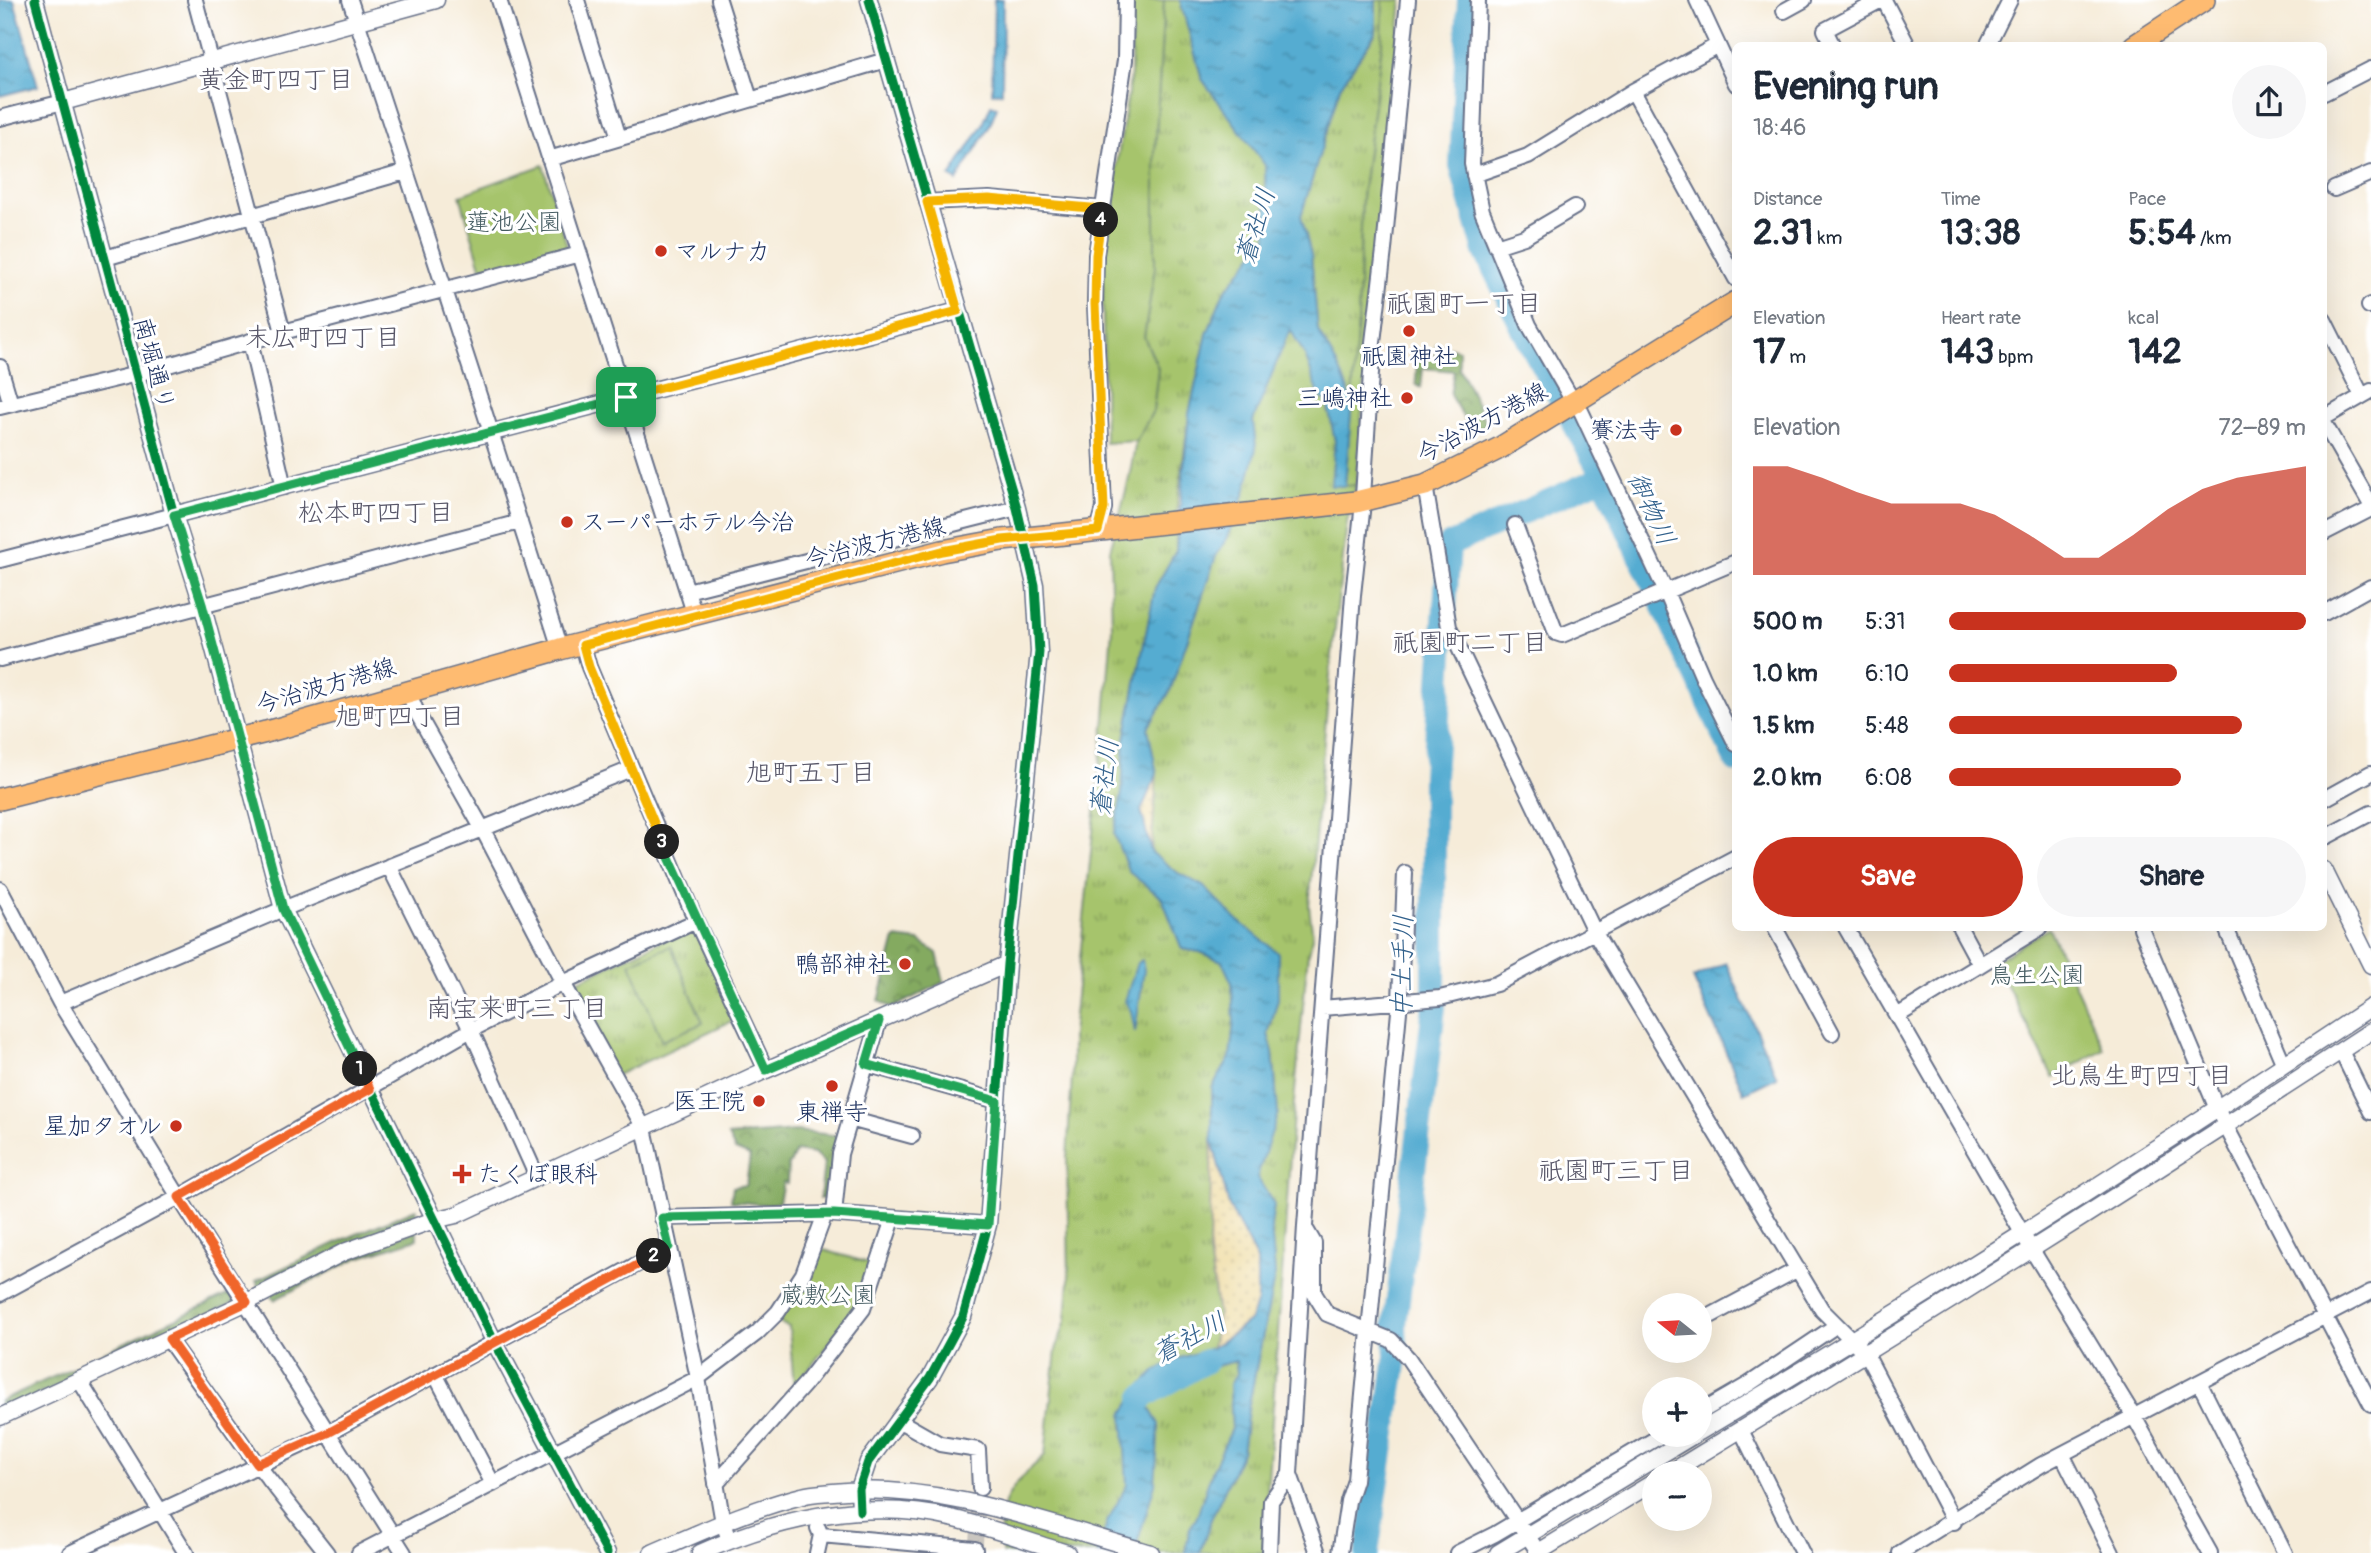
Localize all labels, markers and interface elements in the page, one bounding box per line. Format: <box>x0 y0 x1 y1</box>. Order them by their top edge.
text: Evening run <box>1753 63 1939 111</box>
district label: 黄金町四丁目 <box>198 64 354 96</box>
button: share <box>2232 65 2306 139</box>
text: 18:46 <box>1753 113 1806 142</box>
water label: 蒼社川 <box>1229 184 1283 268</box>
text: Distance <box>1753 187 1822 211</box>
text: Time <box>1941 187 1980 211</box>
text: Pace <box>2128 187 2166 211</box>
pin: 4 <box>1084 202 1118 238</box>
text: 4 <box>1095 207 1106 231</box>
park label: 蓮池公園 <box>466 208 562 237</box>
text: 2.31 <box>1753 211 1813 255</box>
text: 13:38 <box>1941 211 2020 255</box>
text: 5:54 <box>2128 211 2196 255</box>
text: km <box>1813 226 1842 250</box>
text: /km <box>2196 226 2232 250</box>
place label: マルナカ <box>675 237 771 266</box>
marker: マルナカ <box>653 243 669 259</box>
district label: 祇園町一丁目 <box>1386 288 1542 320</box>
text: Elevation <box>1753 306 1825 330</box>
text: Heart rate <box>1941 306 2021 330</box>
text: kcal <box>2128 306 2159 330</box>
street label: 南堀通り <box>128 314 180 414</box>
district label: 末広町四丁目 <box>245 322 401 354</box>
marker: 祇園神社 <box>1401 323 1417 339</box>
text: 17 <box>1753 330 1785 374</box>
text: 143 <box>1941 330 1994 374</box>
text: 142 <box>2128 330 2182 374</box>
place label: 祇園神社 <box>1361 342 1457 371</box>
text: m <box>1785 345 1806 369</box>
text: bpm <box>1994 345 2033 369</box>
pin <box>596 367 656 427</box>
street label: 今治波方港線 <box>1412 376 1552 470</box>
icon: arrive <box>607 378 645 416</box>
place label: 三嶋神社 <box>1297 384 1393 413</box>
marker: 三嶋神社 <box>1399 390 1415 406</box>
text: Elevation <box>1753 413 1841 442</box>
text: 72–89 m <box>2219 413 2306 442</box>
place label: 賽法寺 <box>1590 416 1662 445</box>
marker: 賽法寺 <box>1668 422 1684 438</box>
water label: 御物川 <box>1620 467 1682 551</box>
district label: 松本町四丁目 <box>298 497 454 529</box>
place label: スーパーホテル今治 <box>581 508 795 537</box>
street label: 今治波方港線 <box>802 512 948 574</box>
marker: スーパーホテル今治 <box>559 514 575 530</box>
text: 500 m <box>1753 607 1822 636</box>
text: 5:31 <box>1865 607 1905 636</box>
district label: 祇園町二丁目 <box>1392 627 1548 659</box>
street label: 今治波方港線 <box>253 652 399 720</box>
text: 1.0 km <box>1753 659 1818 688</box>
text: 6:10 <box>1865 659 1909 688</box>
district label: 旭町四丁目 <box>335 701 465 733</box>
text: 1.5 km <box>1753 711 1815 740</box>
text: 5:48 <box>1865 711 1909 740</box>
water label: 蒼社川 <box>1084 736 1126 818</box>
district label: 旭町五丁目 <box>746 757 876 789</box>
text: 2.0 km <box>1753 763 1822 792</box>
text: 6:08 <box>1865 763 1912 792</box>
pin: 3 <box>644 824 680 860</box>
text: 3 <box>656 829 667 853</box>
button: Save <box>1753 837 2023 917</box>
button: Share <box>2037 837 2306 917</box>
water label: 中土手川 <box>1386 914 1420 1018</box>
place label: 鴨部神社 <box>795 950 891 979</box>
marker: 鴨部神社 <box>897 956 913 972</box>
park label: 鳥生公園 <box>1989 961 2085 990</box>
district label: 南宝来町三丁目 <box>426 993 608 1025</box>
pin: 1 <box>342 1052 378 1086</box>
text: 1 <box>356 1056 363 1080</box>
district label: 北鳥生町四丁目 <box>2051 1060 2233 1092</box>
marker: 東禅寺 <box>824 1078 840 1094</box>
place label: 医王院 <box>673 1087 745 1116</box>
marker: 医王院 <box>751 1093 767 1109</box>
place label: 東禅寺 <box>796 1098 868 1127</box>
place label: 星加タオル <box>43 1112 162 1141</box>
marker: 星加タオル <box>168 1118 184 1134</box>
district label: 祇園町三丁目 <box>1538 1155 1694 1187</box>
place label: たくぼ眼科 <box>478 1160 598 1189</box>
marker: たくぼ眼科 <box>452 1164 472 1184</box>
pin: 2 <box>636 1238 672 1274</box>
text: 2 <box>648 1243 659 1267</box>
park label: 蔵敷公園 <box>780 1281 876 1310</box>
north arrow <box>1642 1293 1712 1363</box>
map controls <box>1642 1293 1712 1531</box>
water label: 蒼社川 <box>1148 1306 1232 1370</box>
button: + <box>1642 1377 1712 1447</box>
button: − <box>1642 1461 1712 1531</box>

